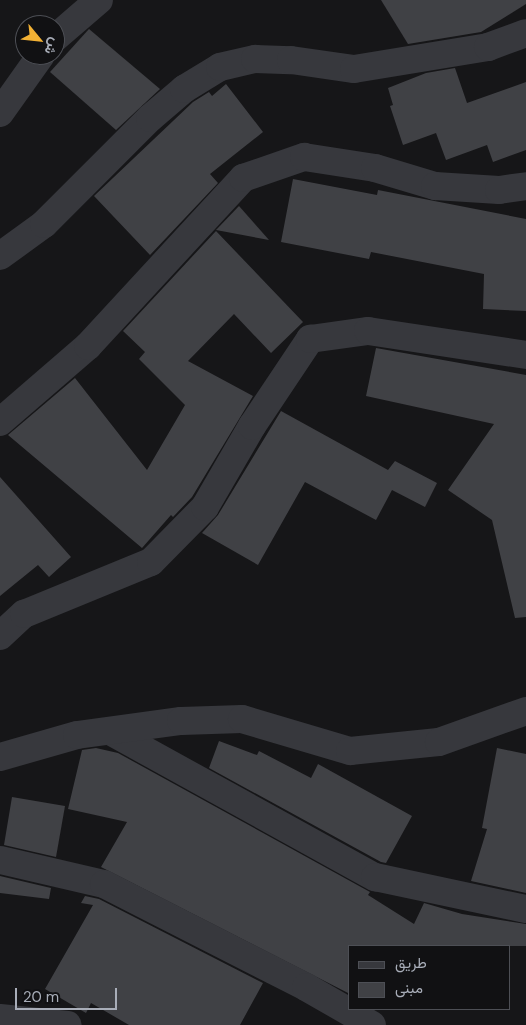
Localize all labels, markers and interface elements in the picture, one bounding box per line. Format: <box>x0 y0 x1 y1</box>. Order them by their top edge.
north arrow <box>15 15 65 65</box>
text: ش <box>40 35 64 58</box>
legend <box>348 945 511 1010</box>
text: طريق <box>395 953 427 973</box>
scale bar <box>18 978 120 1010</box>
text: مبنى <box>395 978 423 998</box>
text: 20 m <box>23 987 59 1007</box>

